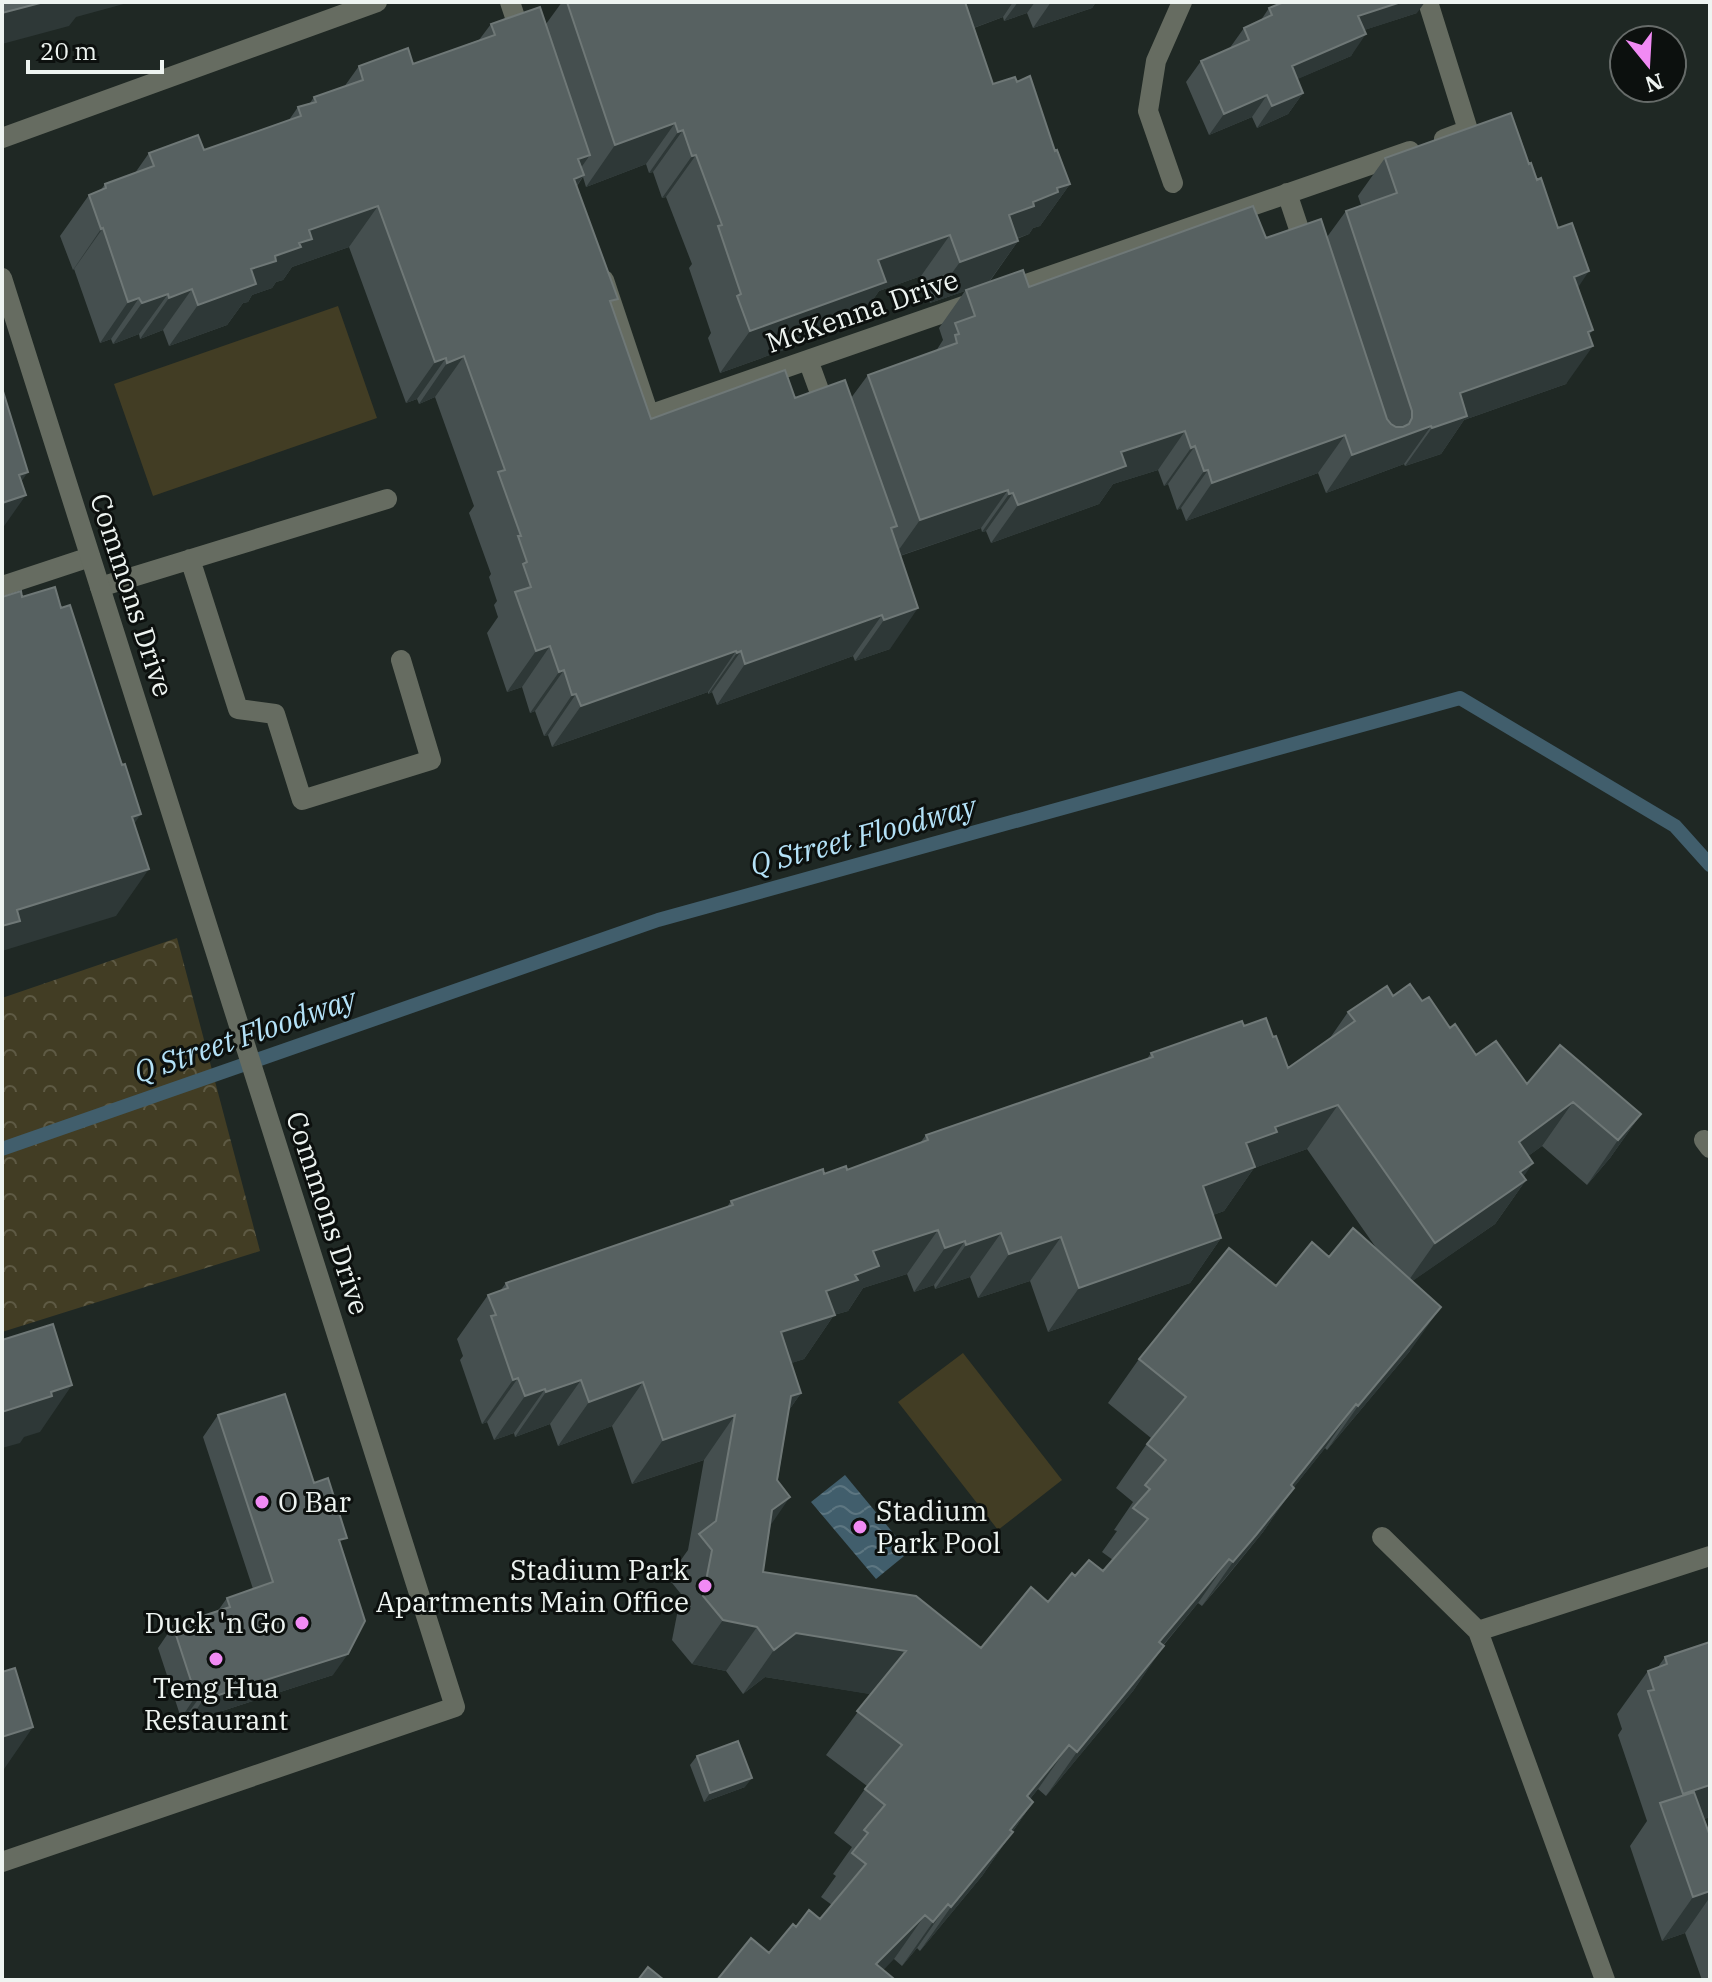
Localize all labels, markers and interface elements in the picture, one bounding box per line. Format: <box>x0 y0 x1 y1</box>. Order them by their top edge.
scale bar <box>28 24 162 74</box>
north arrow <box>1608 24 1688 104</box>
text: 20 m <box>40 35 97 67</box>
text: N <box>1642 67 1667 100</box>
street label: McKenna Drive <box>761 260 963 361</box>
street label: Commons Drive <box>82 489 183 701</box>
water label: Q Street Floodway <box>746 785 982 883</box>
water label: Q Street Floodway <box>128 978 363 1091</box>
street label: Commons Drive <box>278 1107 379 1319</box>
place label: O Bar <box>278 1483 352 1520</box>
place label: Stadium Park Pool <box>876 1492 1001 1561</box>
marker: O Bar <box>253 1493 271 1511</box>
marker: Stadium Park Pool <box>851 1518 869 1536</box>
place label: Stadium Park Apartments Main Office <box>376 1551 690 1620</box>
marker: Stadium Park Apartments Main Office <box>696 1577 714 1595</box>
place label: Duck 'n Go <box>144 1604 286 1641</box>
marker: Duck 'n Go <box>293 1614 311 1632</box>
marker: Teng Hua Restaurant <box>207 1650 225 1668</box>
place label: Teng Hua Restaurant <box>144 1669 288 1738</box>

